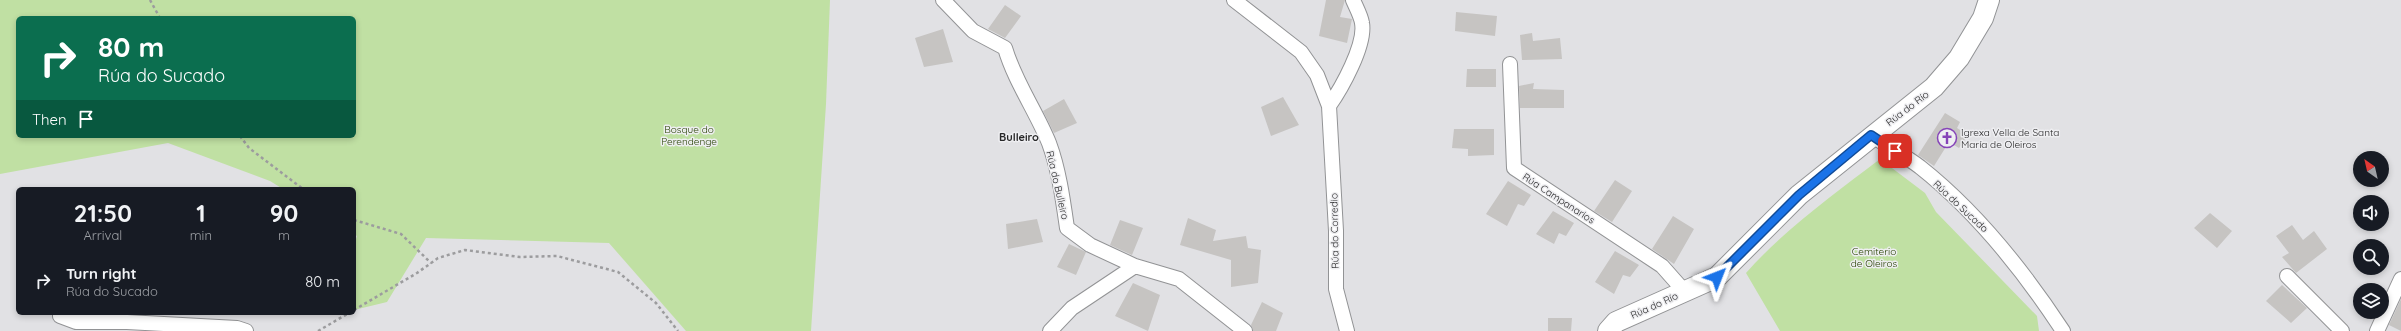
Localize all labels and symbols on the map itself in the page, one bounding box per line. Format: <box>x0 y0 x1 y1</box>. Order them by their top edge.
street label: Rúa do Río <box>1883 88 1931 129</box>
park label: Bosque do Perendenge <box>661 123 717 148</box>
place label: Igrexa Vella de Santa María de Oleiros <box>1961 126 2059 151</box>
church icon: Igrexa Vella de Santa María de Oleiros <box>1936 127 1958 149</box>
district label: Bulleiro <box>999 130 1039 144</box>
pin <box>1878 134 1912 168</box>
street label: Rúa do Bulleiro <box>1043 150 1072 221</box>
north arrow <box>2353 151 2389 187</box>
street label: Rúa Campanarios <box>1520 170 1598 227</box>
street label: Rúa do Sucado <box>1930 178 1991 235</box>
street label: Rúa do Corredio <box>1327 193 1342 269</box>
park label: Cemiterio de Oleiros <box>1851 245 1898 270</box>
position arrow <box>1696 256 1738 298</box>
street label: Rúa do Río <box>1628 289 1680 322</box>

